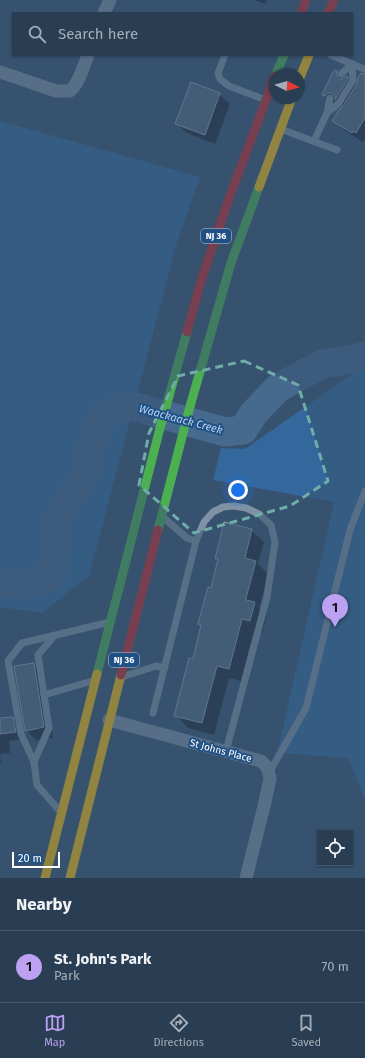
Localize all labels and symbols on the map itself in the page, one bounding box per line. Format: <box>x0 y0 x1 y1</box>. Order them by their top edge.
north arrow <box>269 68 305 104</box>
road number: NJ 36 <box>201 229 231 243</box>
water label: Waackaack Creek <box>138 402 224 437</box>
your location <box>228 480 248 500</box>
pin: 1 <box>322 594 348 627</box>
road number: NJ 36 <box>109 653 139 667</box>
street label: St Johns Place <box>188 737 253 765</box>
scale bar <box>12 850 60 869</box>

